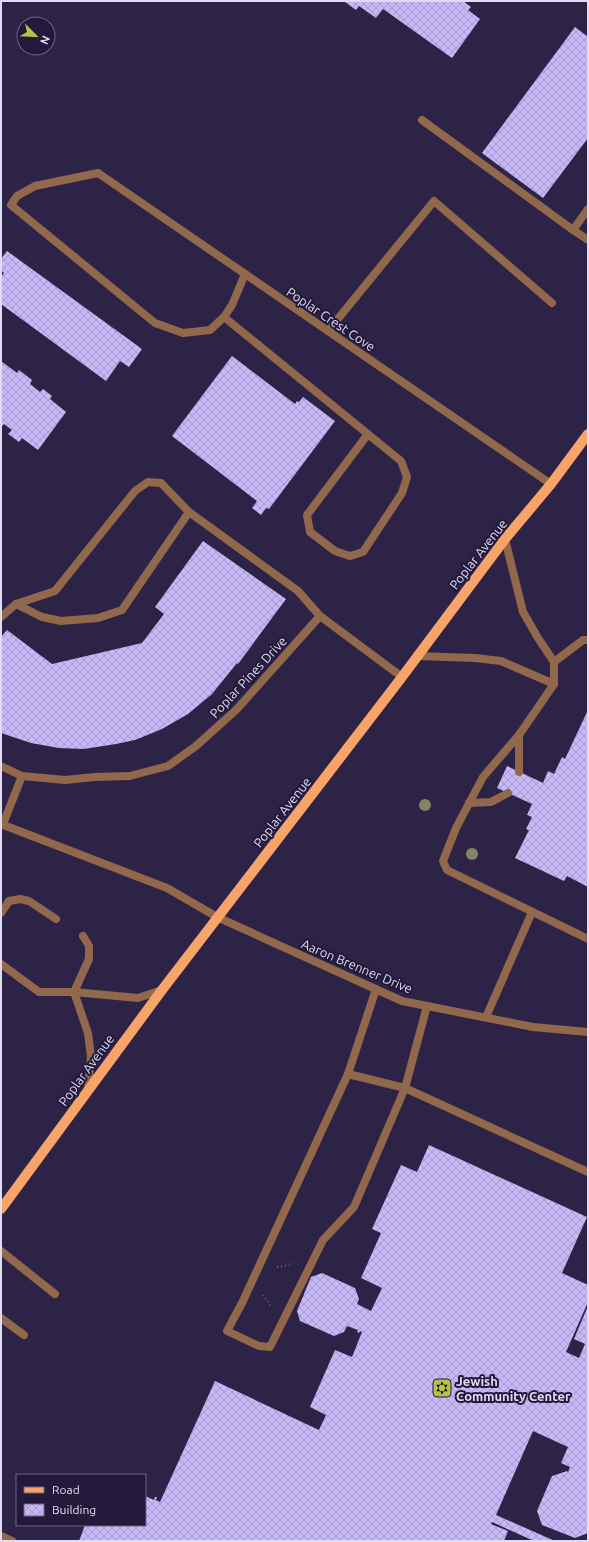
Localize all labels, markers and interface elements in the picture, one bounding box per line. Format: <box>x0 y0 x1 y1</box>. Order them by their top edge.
north arrow <box>16 16 56 56</box>
text: N <box>38 34 52 46</box>
street label: Poplar Crest Cove <box>284 284 378 354</box>
street label: Poplar Avenue <box>446 516 510 592</box>
street label: Poplar Pines Drive <box>207 634 289 720</box>
street label: Poplar Avenue <box>250 774 314 850</box>
street label: Aaron Brenner Drive <box>299 936 415 996</box>
street label: Poplar Avenue <box>55 1032 117 1108</box>
place label: Jewish Community Center <box>456 1374 571 1403</box>
synagogue icon: Jewish Community Center <box>431 1377 453 1399</box>
legend <box>16 1474 146 1526</box>
text: Road <box>52 1483 80 1496</box>
text: Building <box>52 1503 96 1516</box>

